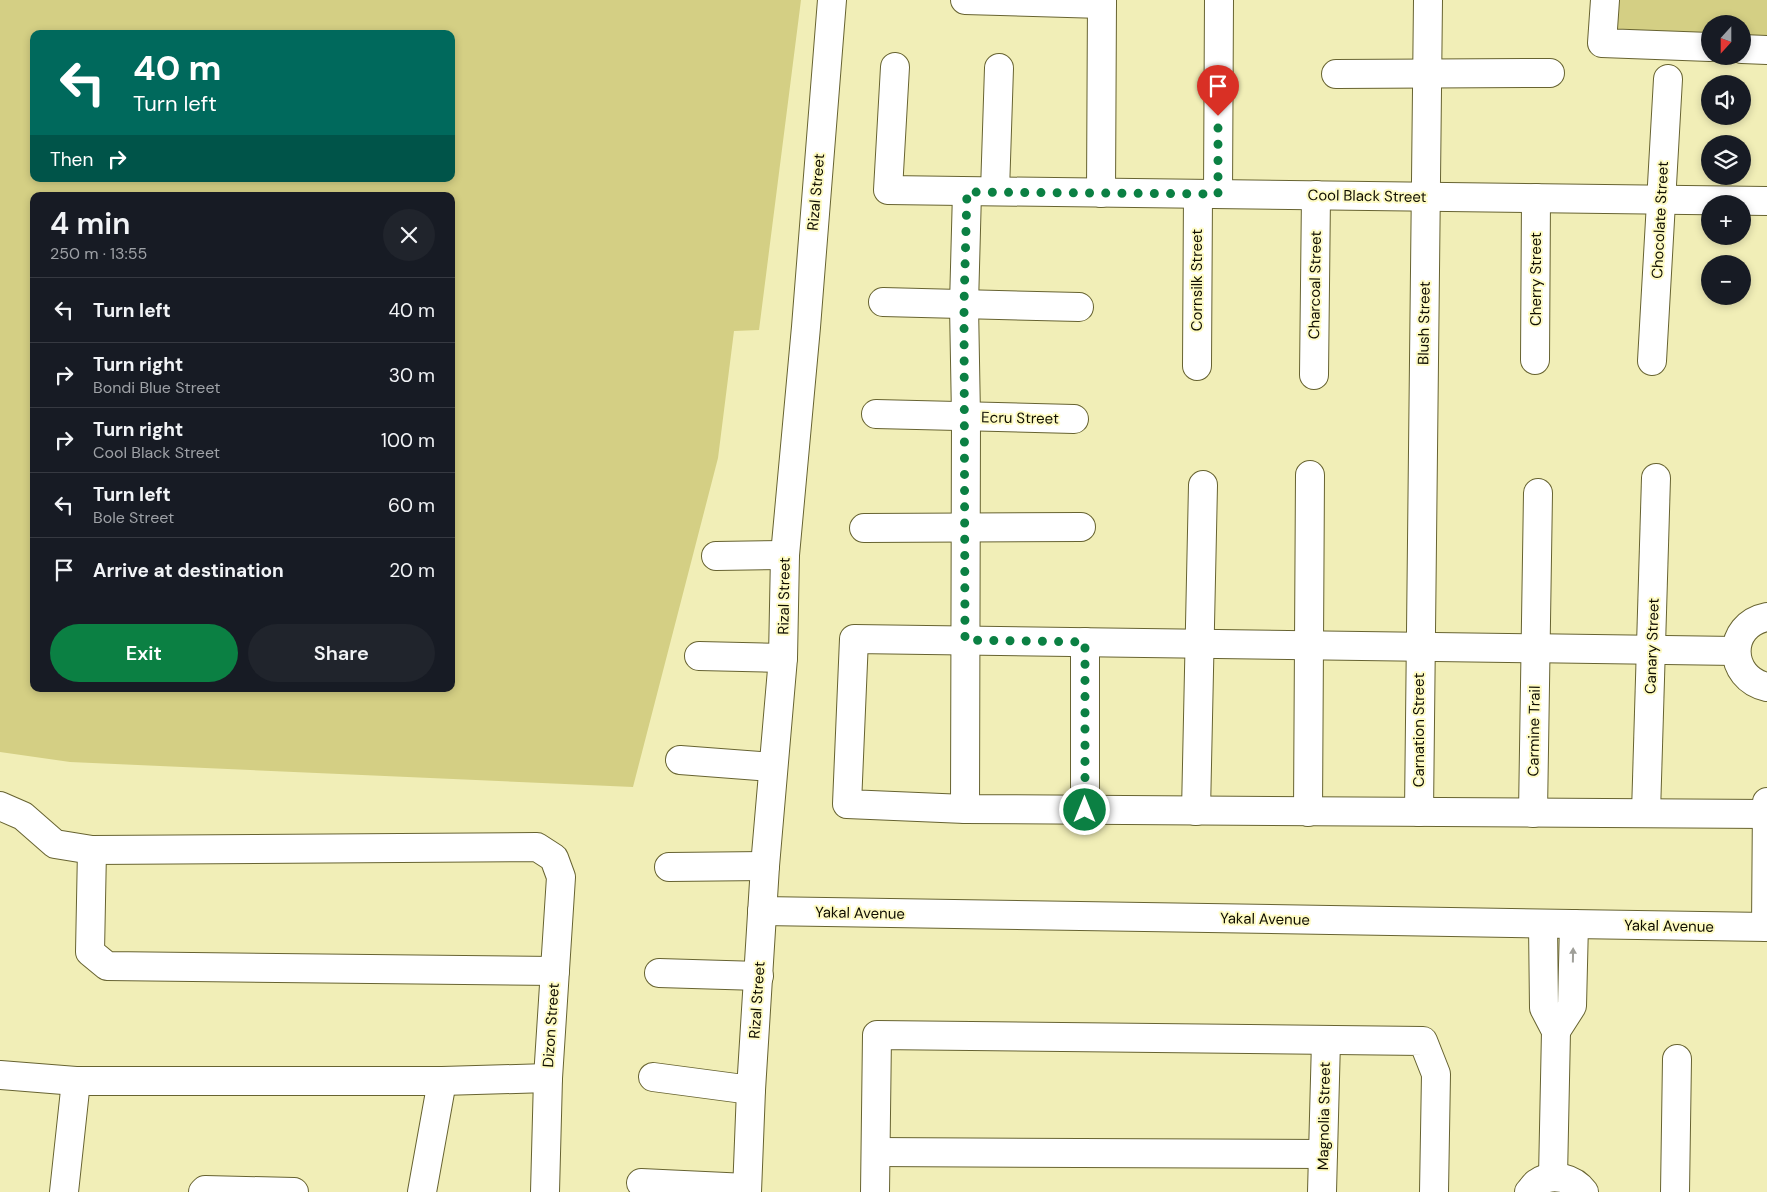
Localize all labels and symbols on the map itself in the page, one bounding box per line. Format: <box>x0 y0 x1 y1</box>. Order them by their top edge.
north arrow <box>1701 15 1751 65</box>
pin <box>1197 65 1239 116</box>
street label: Rizal Street <box>803 152 829 231</box>
street label: Chocolate Street <box>1647 161 1673 279</box>
street label: Cool Black Street <box>1307 185 1427 207</box>
street label: Cornsilk Street <box>1187 229 1207 331</box>
street label: Charcoal Street <box>1304 231 1326 339</box>
street label: Cherry Street <box>1526 232 1546 326</box>
street label: Blush Street <box>1413 281 1435 365</box>
street label: Ecru Street <box>981 407 1059 429</box>
street label: Rizal Street <box>773 557 795 635</box>
street label: Canary Street <box>1640 598 1664 694</box>
street label: Carnation Street <box>1409 673 1429 787</box>
street label: Carmine Trail <box>1523 685 1545 777</box>
position arrow <box>1058 783 1110 835</box>
street label: Yakal Avenue <box>815 902 905 924</box>
street label: Yakal Avenue <box>1220 908 1310 930</box>
street label: Yakal Avenue <box>1624 915 1714 937</box>
one-way arrow <box>1570 947 1578 963</box>
street label: Rizal Street <box>744 961 770 1039</box>
street label: Dizon Street <box>538 982 564 1068</box>
street label: Magnolia Street <box>1313 1062 1335 1170</box>

